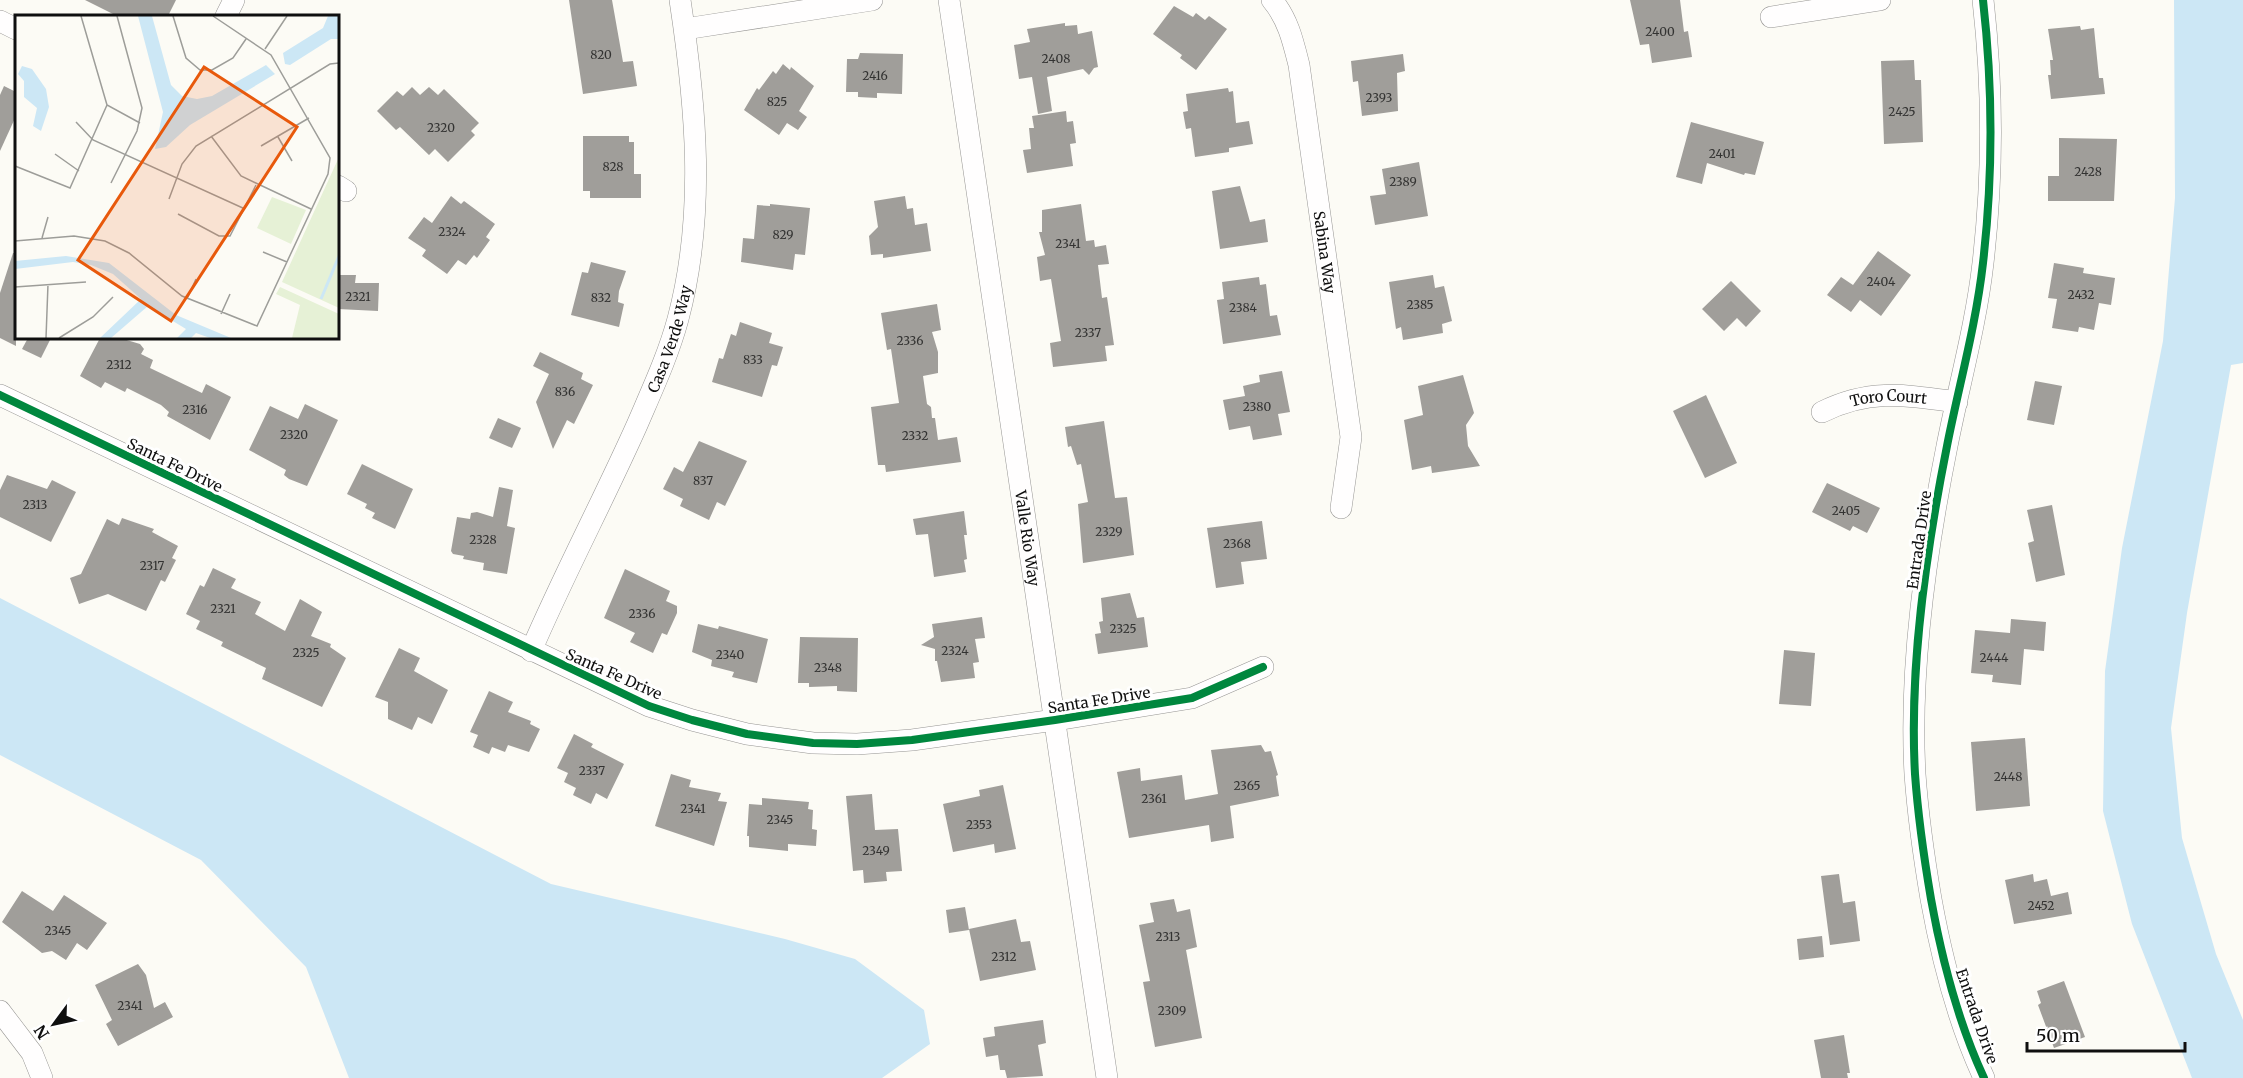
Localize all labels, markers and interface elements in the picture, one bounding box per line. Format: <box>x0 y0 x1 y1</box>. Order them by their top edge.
inset map <box>15 15 339 339</box>
house number: 2400 <box>1645 24 1675 39</box>
house number: 820 <box>590 47 612 62</box>
house number: 2408 <box>1042 51 1070 66</box>
house number: 2416 <box>862 68 888 83</box>
house number: 2393 <box>1366 90 1393 105</box>
house number: 825 <box>767 94 787 109</box>
house number: 2425 <box>1888 104 1916 119</box>
house number: 2320 <box>427 120 455 135</box>
house number: 2401 <box>1709 146 1736 161</box>
house number: 828 <box>602 159 624 174</box>
house number: 2428 <box>2074 164 2102 179</box>
house number: 2389 <box>1389 174 1417 189</box>
street label: Sabina Way <box>1310 210 1340 295</box>
house number: 2324 <box>438 224 466 239</box>
house number: 829 <box>772 227 794 242</box>
house number: 2341 <box>1055 236 1081 251</box>
house number: 2404 <box>1867 274 1896 289</box>
street label: Casa Verde Way <box>643 283 695 395</box>
house number: 2432 <box>2068 287 2094 302</box>
house number: 2321 <box>345 289 371 304</box>
house number: 832 <box>591 290 611 305</box>
house number: 2385 <box>1406 297 1434 312</box>
house number: 2384 <box>1229 300 1258 315</box>
house number: 2337 <box>1075 325 1101 340</box>
house number: 2336 <box>897 333 924 348</box>
house number: 833 <box>743 352 763 367</box>
house number: 2312 <box>106 357 132 372</box>
house number: 836 <box>555 384 575 399</box>
street label: Toro Court <box>1848 386 1928 410</box>
house number: 2380 <box>1243 399 1271 414</box>
house number: 2316 <box>182 402 208 417</box>
house number: 2320 <box>280 427 308 442</box>
house number: 2332 <box>902 428 928 443</box>
street label: Santa Fe Drive <box>124 434 226 496</box>
house number: 837 <box>693 473 713 488</box>
street label: Valle Rio Way <box>1011 488 1044 588</box>
street label: Entrada Drive <box>1903 489 1935 591</box>
house number: 2313 <box>22 497 48 512</box>
house number: 2405 <box>1832 503 1860 518</box>
house number: 2329 <box>1095 524 1123 539</box>
house number: 2328 <box>469 532 497 547</box>
house number: 2368 <box>1223 536 1251 551</box>
house number: 2317 <box>140 558 164 573</box>
house number: 2321 <box>210 601 236 616</box>
house number: 2336 <box>629 606 656 621</box>
house number: 2325 <box>1110 621 1136 636</box>
house number: 2324 <box>941 643 969 658</box>
street label: Santa Fe Drive <box>563 644 665 704</box>
house number: 2325 <box>293 645 319 660</box>
house number: 2340 <box>716 647 744 662</box>
house number: 2444 <box>1980 650 2009 665</box>
house number: 2348 <box>814 660 842 675</box>
street label: Santa Fe Drive <box>1046 683 1152 717</box>
house number: 2337 <box>579 763 605 778</box>
house number: 2448 <box>1994 769 2022 784</box>
house number: 2365 <box>1233 778 1261 793</box>
house number: 2361 <box>1141 791 1167 806</box>
house number: 2341 <box>680 801 706 816</box>
house number: 2345 <box>767 812 793 827</box>
house number: 2353 <box>966 817 992 832</box>
house number: 2349 <box>862 843 890 858</box>
house number: 2452 <box>2028 898 2054 913</box>
house number: 2345 <box>45 923 71 938</box>
house number: 2313 <box>1155 929 1181 944</box>
house number: 2312 <box>991 949 1017 964</box>
street label: Entrada Drive <box>1952 966 2002 1066</box>
north arrow <box>24 994 84 1054</box>
house number: 2341 <box>117 998 143 1013</box>
house number: 2309 <box>1158 1003 1186 1018</box>
scale bar <box>2027 1015 2184 1053</box>
text: N <box>29 1021 53 1043</box>
text: 50 m <box>2036 1024 2080 1047</box>

